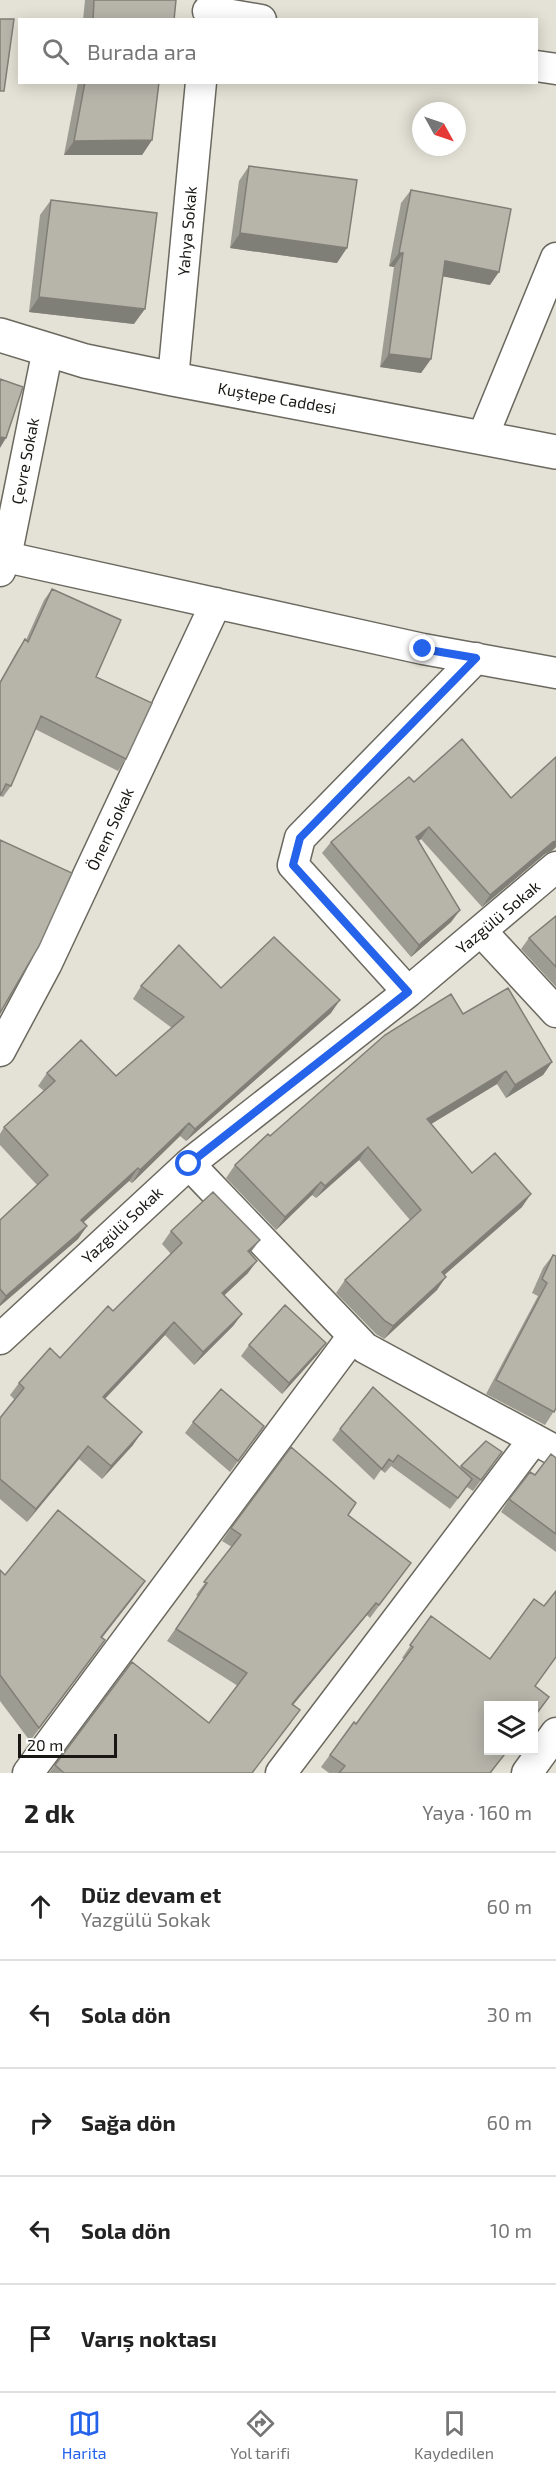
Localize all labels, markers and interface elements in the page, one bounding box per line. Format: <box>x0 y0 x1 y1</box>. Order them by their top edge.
search box <box>18 18 538 84</box>
icon: search <box>39 35 72 68</box>
text: Burada ara <box>87 38 197 64</box>
north arrow <box>412 102 466 156</box>
street label: Yahya Sokak <box>173 185 200 277</box>
street label: Kuştepe Caddesi <box>216 378 338 418</box>
street label: Çevre Sokak <box>7 416 43 506</box>
route end <box>409 635 435 661</box>
street label: Önem Sokak <box>82 784 137 873</box>
street label: Yazgülü Sokak <box>452 876 544 957</box>
route start <box>175 1150 201 1176</box>
street label: Yazgülü Sokak <box>77 1182 166 1267</box>
map controls <box>484 1701 538 1755</box>
button: layers <box>484 1701 538 1755</box>
scale bar <box>18 1731 117 1758</box>
text: 20 m <box>27 1735 63 1754</box>
text: 2 dk <box>24 1797 75 1828</box>
text: Yaya · 160 m <box>422 1800 532 1824</box>
text: Düz devam et <box>81 1881 221 1907</box>
icon: ahead <box>24 1890 57 1923</box>
text: 60 m <box>487 1894 532 1918</box>
text: Yazgülü Sokak <box>81 1907 211 1931</box>
icon: left <box>24 1998 57 2031</box>
text: Sola dön <box>81 2001 171 2027</box>
text: 30 m <box>487 2002 532 2026</box>
icon: right <box>24 2106 57 2139</box>
text: Sağa dön <box>81 2109 176 2135</box>
text: 60 m <box>487 2110 532 2134</box>
icon: left <box>24 2214 57 2247</box>
text: Sola dön <box>81 2217 171 2243</box>
text: 10 m <box>490 2218 532 2242</box>
icon: arrive <box>24 2322 57 2355</box>
text: Varış noktası <box>81 2325 217 2351</box>
tab: Harita <box>62 2407 107 2462</box>
tab: Yol tarifi <box>230 2407 290 2462</box>
tab: Kaydedilen <box>414 2407 494 2462</box>

